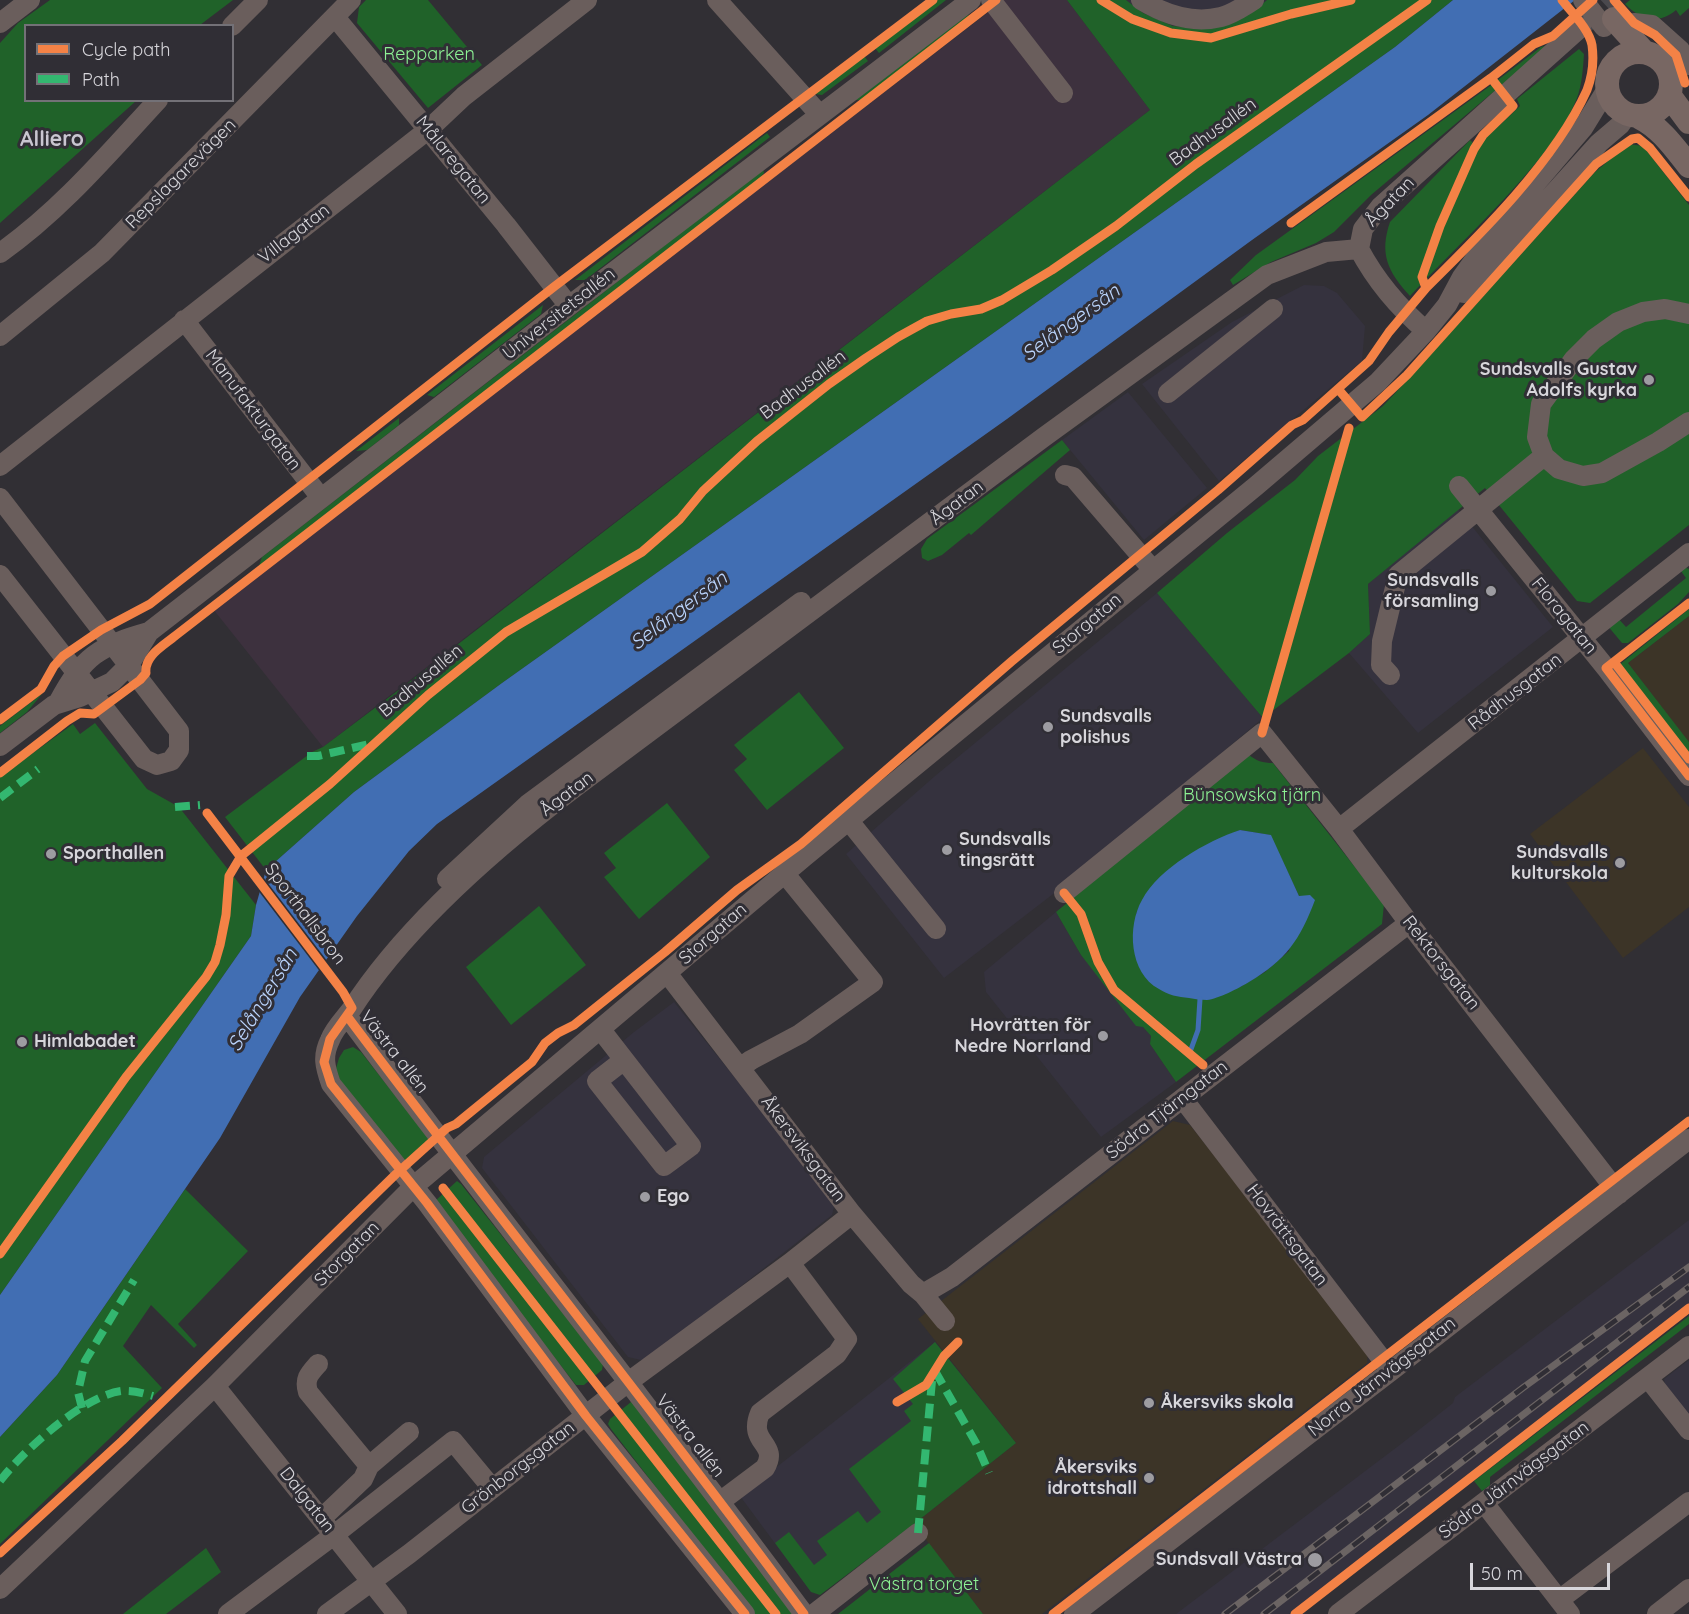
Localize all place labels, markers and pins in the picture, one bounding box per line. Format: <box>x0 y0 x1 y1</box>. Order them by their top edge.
place label: Sundsvalls Gustav Adolfs kyrka <box>1480 359 1637 401</box>
marker: Sundsvalls Gustav Adolfs kyrka <box>1642 373 1656 387</box>
place label: Sundsvalls församling <box>1384 570 1479 612</box>
marker: Sundsvalls församling <box>1484 584 1498 598</box>
place label: Sundsvalls polishus <box>1060 706 1152 748</box>
marker: Sundsvalls polishus <box>1041 720 1055 734</box>
place label: Sundsvalls tingsrätt <box>959 829 1051 872</box>
place label: Sundsvalls kulturskola <box>1511 842 1608 884</box>
place label: Sporthallen <box>63 843 164 865</box>
marker: Sundsvalls tingsrätt <box>940 843 954 857</box>
marker: Sporthallen <box>44 847 58 861</box>
marker: Sundsvalls kulturskola <box>1613 856 1627 870</box>
place label: Hovrätten för Nedre Norrland <box>954 1015 1091 1058</box>
marker: Hovrätten för Nedre Norrland <box>1096 1029 1110 1043</box>
place label: Himlabadet <box>34 1031 136 1053</box>
marker: Himlabadet <box>15 1035 29 1049</box>
place label: Ego <box>657 1186 689 1208</box>
marker: Ego <box>638 1190 652 1204</box>
place label: Åkersviks skola <box>1161 1392 1294 1414</box>
marker: Åkersviks skola <box>1142 1396 1156 1410</box>
place label: Åkersviks idrottshall <box>1047 1457 1137 1500</box>
marker: Åkersviks idrottshall <box>1142 1471 1156 1485</box>
place label: Sundsvall Västra <box>1156 1549 1302 1571</box>
marker: Sundsvall Västra <box>1306 1551 1324 1569</box>

